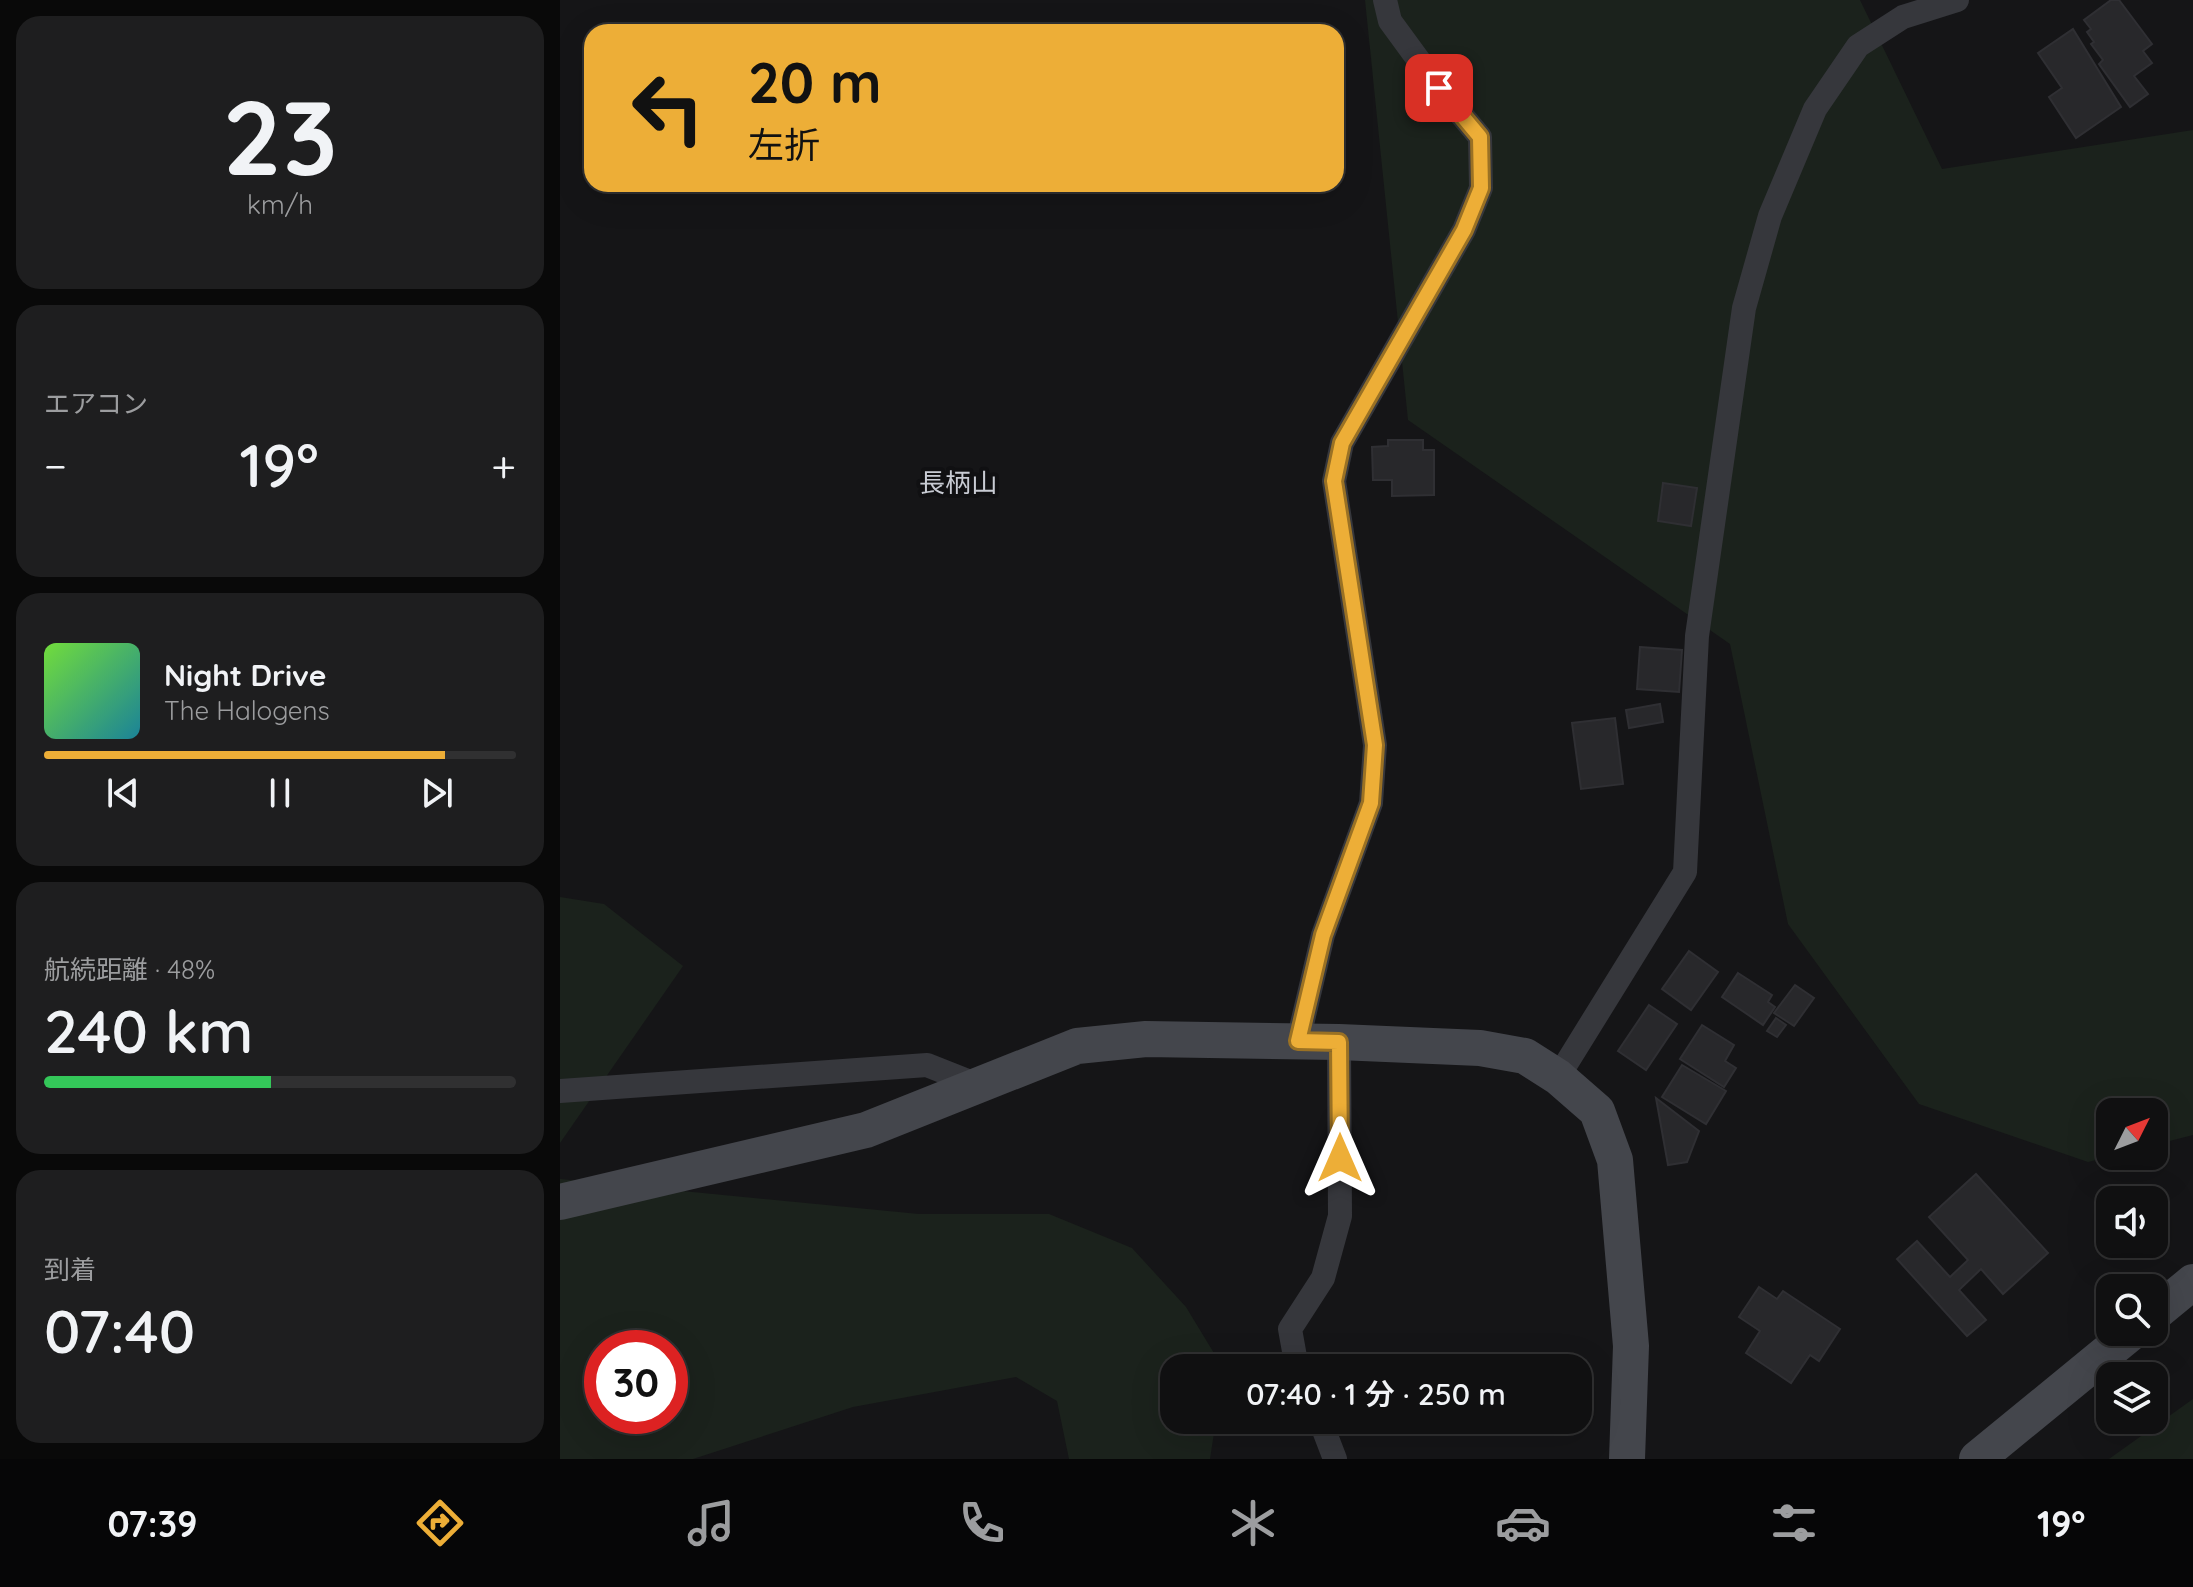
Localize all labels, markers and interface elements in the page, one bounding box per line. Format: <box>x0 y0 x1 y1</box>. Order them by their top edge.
text: 20 m <box>748 47 882 117</box>
pin <box>1405 54 1473 122</box>
icon: left <box>616 56 720 160</box>
icon: arrive <box>1417 66 1461 110</box>
text: 23 <box>222 71 338 201</box>
text: 左折 <box>748 122 820 167</box>
text: km/h <box>247 188 313 221</box>
text: エアコン <box>44 387 148 420</box>
text: 19° <box>239 427 319 502</box>
text: − <box>44 438 67 493</box>
text: + <box>491 438 516 493</box>
district label: 長柄山 <box>919 466 997 499</box>
text: Night Drive <box>164 656 326 694</box>
text: The Halogens <box>164 694 330 727</box>
icon: previous <box>101 771 145 815</box>
icon: pause <box>258 771 302 815</box>
icon: next <box>415 771 459 815</box>
text: 航続距離 · 48% <box>44 953 215 986</box>
text: 240 km <box>44 993 253 1068</box>
north arrow <box>2096 1098 2168 1170</box>
map controls <box>2096 1098 2168 1434</box>
position arrow <box>1298 1116 1382 1200</box>
button: sound <box>2096 1186 2168 1258</box>
text: 到着 <box>44 1253 96 1286</box>
button: search <box>2096 1274 2168 1346</box>
text: 07:40 <box>44 1293 195 1368</box>
speed limit sign: 30 <box>584 1330 688 1434</box>
button: layers <box>2096 1362 2168 1434</box>
text: 07:40 · 1 分 · 250 m <box>1246 1375 1506 1413</box>
icon: directions <box>412 1495 468 1551</box>
icon: music <box>683 1495 739 1551</box>
icon: phone <box>954 1495 1010 1551</box>
icon: climate <box>1225 1495 1281 1551</box>
icon: car <box>1495 1495 1551 1551</box>
icon: filters <box>1766 1495 1822 1551</box>
text: 07:39 <box>107 1501 197 1546</box>
text: 19° <box>2037 1501 2086 1546</box>

